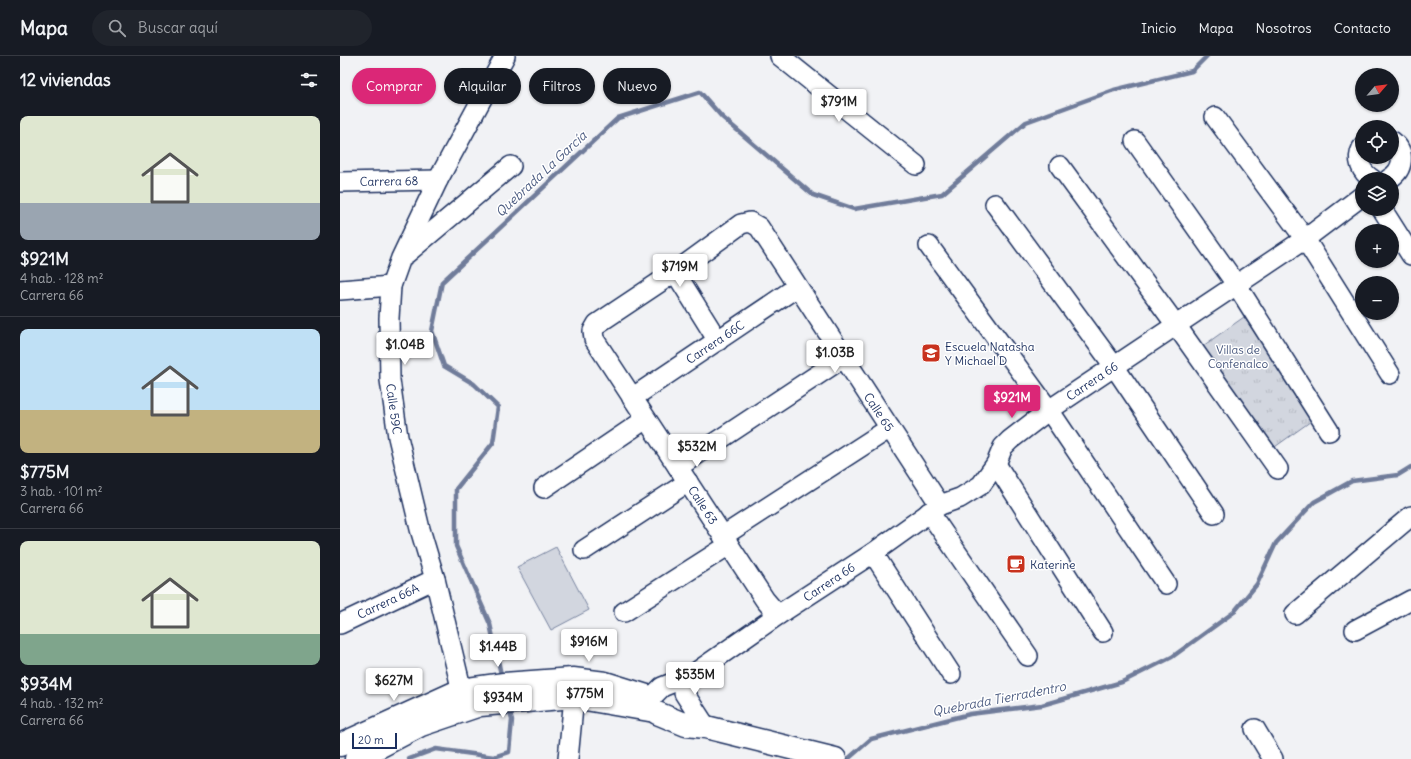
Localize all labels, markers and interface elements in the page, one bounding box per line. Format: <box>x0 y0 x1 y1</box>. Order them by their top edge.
search box <box>92 10 372 46</box>
text: Mapa <box>20 16 68 40</box>
icon: search <box>106 17 128 39</box>
text: Buscar aquí <box>138 18 218 37</box>
text: Inicio <box>1141 19 1176 37</box>
text: Mapa <box>1198 19 1234 37</box>
text: Nosotros <box>1256 19 1312 37</box>
text: Contacto <box>1334 19 1391 37</box>
chip: Comprar <box>352 68 436 104</box>
chip: Alquilar <box>444 68 521 104</box>
chip: Filtros <box>529 68 595 104</box>
chip: Nuevo <box>603 68 671 104</box>
north arrow <box>1355 68 1399 112</box>
map controls <box>1355 68 1399 320</box>
text: 12 viviendas <box>20 69 111 91</box>
icon: filters <box>298 69 320 91</box>
pin: $791M <box>811 89 867 123</box>
text: $791M <box>821 93 857 110</box>
button: locate <box>1355 120 1399 164</box>
water label: Quebrada La García <box>492 127 591 221</box>
icon: home <box>134 142 206 214</box>
button: layers <box>1355 172 1399 216</box>
street label: Carrera 68 <box>359 173 419 189</box>
button: + <box>1355 224 1399 268</box>
text: $921M <box>20 248 69 270</box>
pin: $719M <box>652 254 708 288</box>
text: $719M <box>662 258 698 275</box>
text: 4 hab. · 128 m² <box>20 270 104 287</box>
button: − <box>1355 276 1399 320</box>
text: Carrera 66 <box>20 287 84 304</box>
street label: Carrera 66C <box>683 317 747 367</box>
pin: $1.04B <box>372 332 438 366</box>
text: $1.04B <box>385 336 425 353</box>
place label: Escuela Natasha Y Michael D <box>945 339 1035 368</box>
pin: $1.03B <box>802 340 868 374</box>
school or university icon: Escuela Natasha Y Michael D <box>920 342 942 364</box>
park label: Villas de Confenalco <box>1208 342 1269 371</box>
text: $1.03B <box>815 344 855 361</box>
icon: home <box>134 355 206 427</box>
street label: Carrera 66 <box>1063 358 1121 404</box>
street label: Calle 59C <box>383 383 405 435</box>
pin: $921M <box>984 385 1040 419</box>
text: $921M <box>993 389 1031 406</box>
street label: Calle 65 <box>861 390 897 434</box>
pin: $532M <box>669 434 725 468</box>
text: $532M <box>677 438 717 455</box>
text: $775M <box>20 461 70 483</box>
text: 3 hab. · 101 m² <box>20 483 103 500</box>
street label: Calle 63 <box>685 483 721 527</box>
text: Carrera 66 <box>20 500 84 517</box>
cafe icon: Katerine <box>1005 553 1027 575</box>
place label: Katerine <box>1030 557 1076 572</box>
street label: Carrera 66 <box>800 559 858 605</box>
icon: home <box>134 567 206 639</box>
street label: Carrera 66A <box>355 580 422 622</box>
pin: $916M <box>561 629 617 663</box>
text: $916M <box>570 633 608 650</box>
pin: $1.44B <box>465 634 531 668</box>
text: $1.44B <box>479 638 517 655</box>
pin: $535M <box>667 662 723 696</box>
text: $535M <box>675 666 715 683</box>
pin: $627M <box>366 668 422 702</box>
text: $627M <box>375 672 413 689</box>
text: $934M <box>20 673 72 695</box>
water label: Quebrada Tierradentro <box>931 678 1068 720</box>
pin: $775M <box>557 681 613 715</box>
pin: $934M <box>475 685 531 719</box>
text: $775M <box>566 685 604 702</box>
text: $934M <box>483 689 523 706</box>
text: 4 hab. · 132 m² <box>20 695 104 712</box>
text: Carrera 66 <box>20 712 84 729</box>
scale bar <box>352 731 397 750</box>
text: 20 m <box>358 733 384 747</box>

